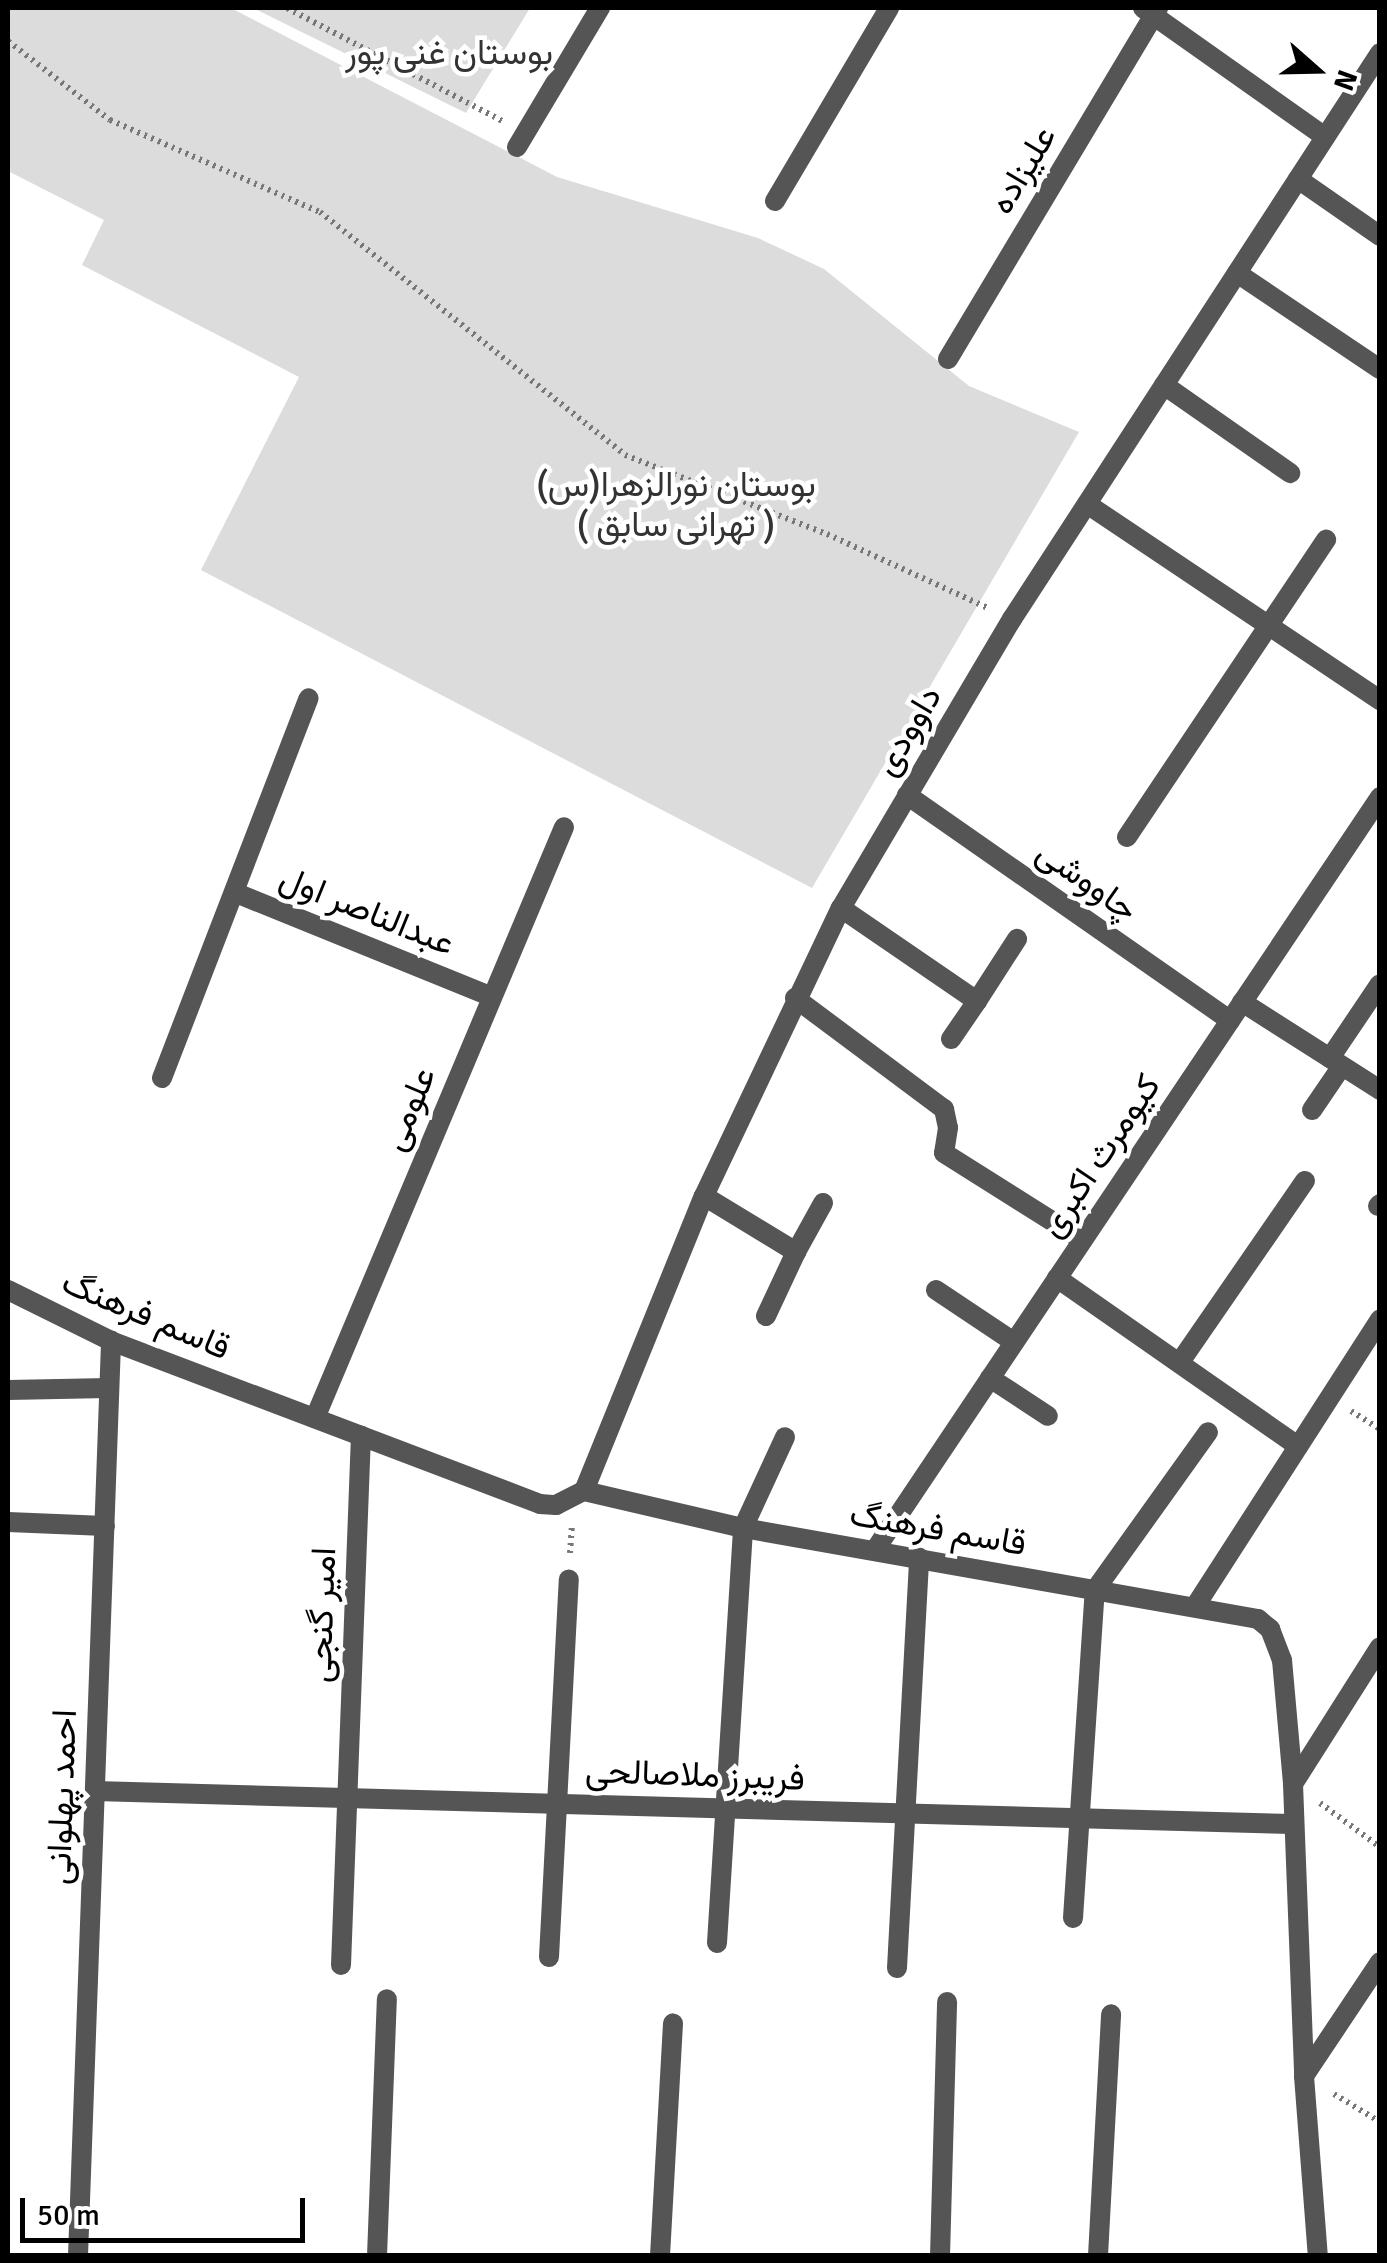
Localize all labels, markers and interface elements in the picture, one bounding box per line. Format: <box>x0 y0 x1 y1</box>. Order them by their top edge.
north arrow <box>1267 20 1367 120</box>
park label: بوستان غنی پور <box>345 32 553 74</box>
text: N <box>1326 65 1365 95</box>
street label: علیزاده <box>980 118 1066 222</box>
park label: بوستان نورالزهرا(س) ( تهرانی سابق ) <box>536 464 816 546</box>
street label: داوودی <box>865 678 951 784</box>
street label: چاووشی <box>1028 831 1146 931</box>
street label: عبدالناصر اول <box>274 857 460 965</box>
street label: علومی <box>373 1061 445 1157</box>
street label: کیومرث اکبری <box>1030 1067 1170 1245</box>
street label: قاسم فرهنگ <box>56 1261 236 1369</box>
street label: قاسم فرهنگ <box>846 1493 1030 1565</box>
street label: امیر گنجی <box>299 1546 345 1684</box>
street label: احمد پهلوانی <box>38 1708 86 1886</box>
street label: فریبرز ملاصالحی <box>584 1750 806 1800</box>
scale bar <box>25 2178 310 2240</box>
text: 50 m <box>37 2197 100 2234</box>

